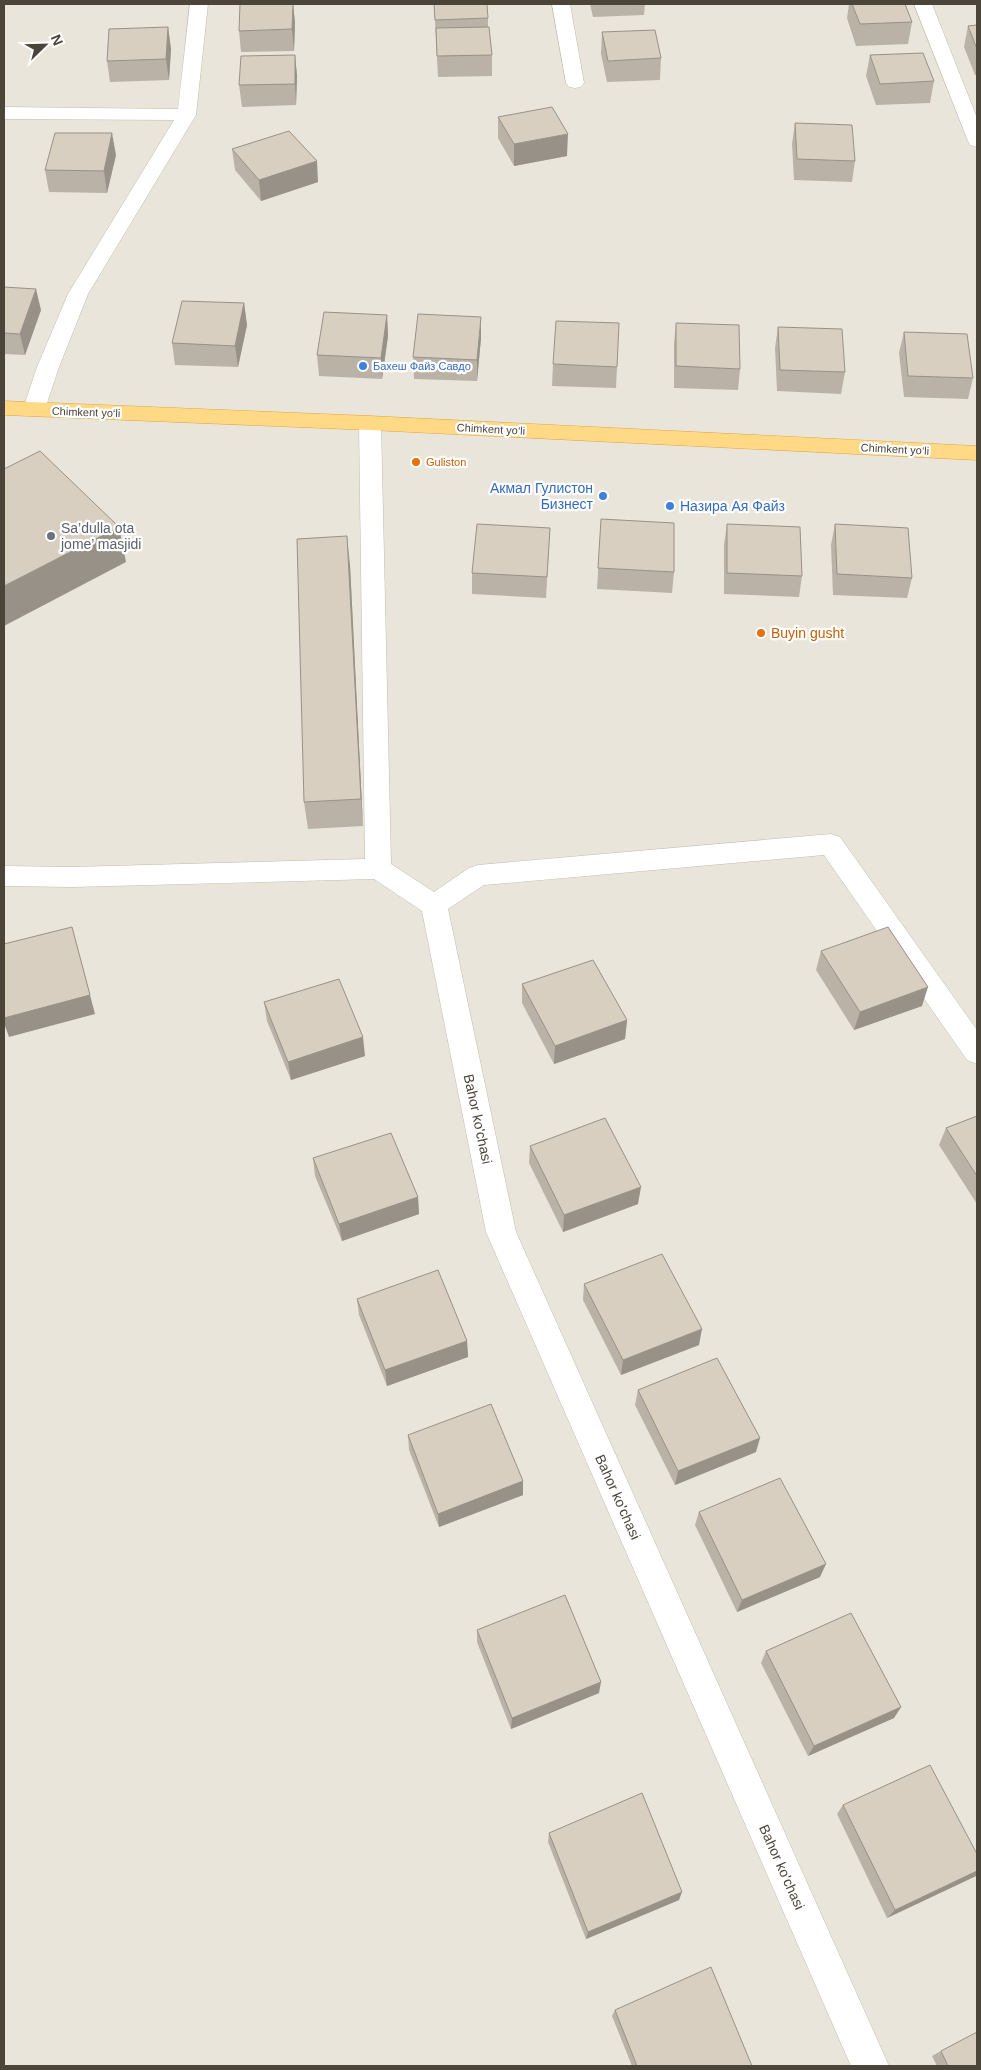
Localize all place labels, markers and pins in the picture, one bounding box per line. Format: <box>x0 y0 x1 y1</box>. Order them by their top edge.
marker: Бахеш Файз Савдо <box>357 360 369 372</box>
place label: Бахеш Файз Савдо <box>373 360 471 372</box>
marker: Guliston <box>410 456 422 468</box>
place label: Guliston <box>426 456 466 468</box>
place label: Акмал Гулистон Бизнест <box>490 480 594 512</box>
marker: Акмал Гулистон Бизнест <box>597 490 609 502</box>
place label: Назира Ая Файз <box>680 498 785 514</box>
marker: Назира Ая Файз <box>664 500 676 512</box>
place label: Sa’dulla ota jome’ masjidi <box>60 520 141 552</box>
marker: Sa’dulla ota jome’ masjidi <box>45 530 57 542</box>
place label: Buyin gusht <box>771 625 844 641</box>
marker: Buyin gusht <box>755 627 767 639</box>

